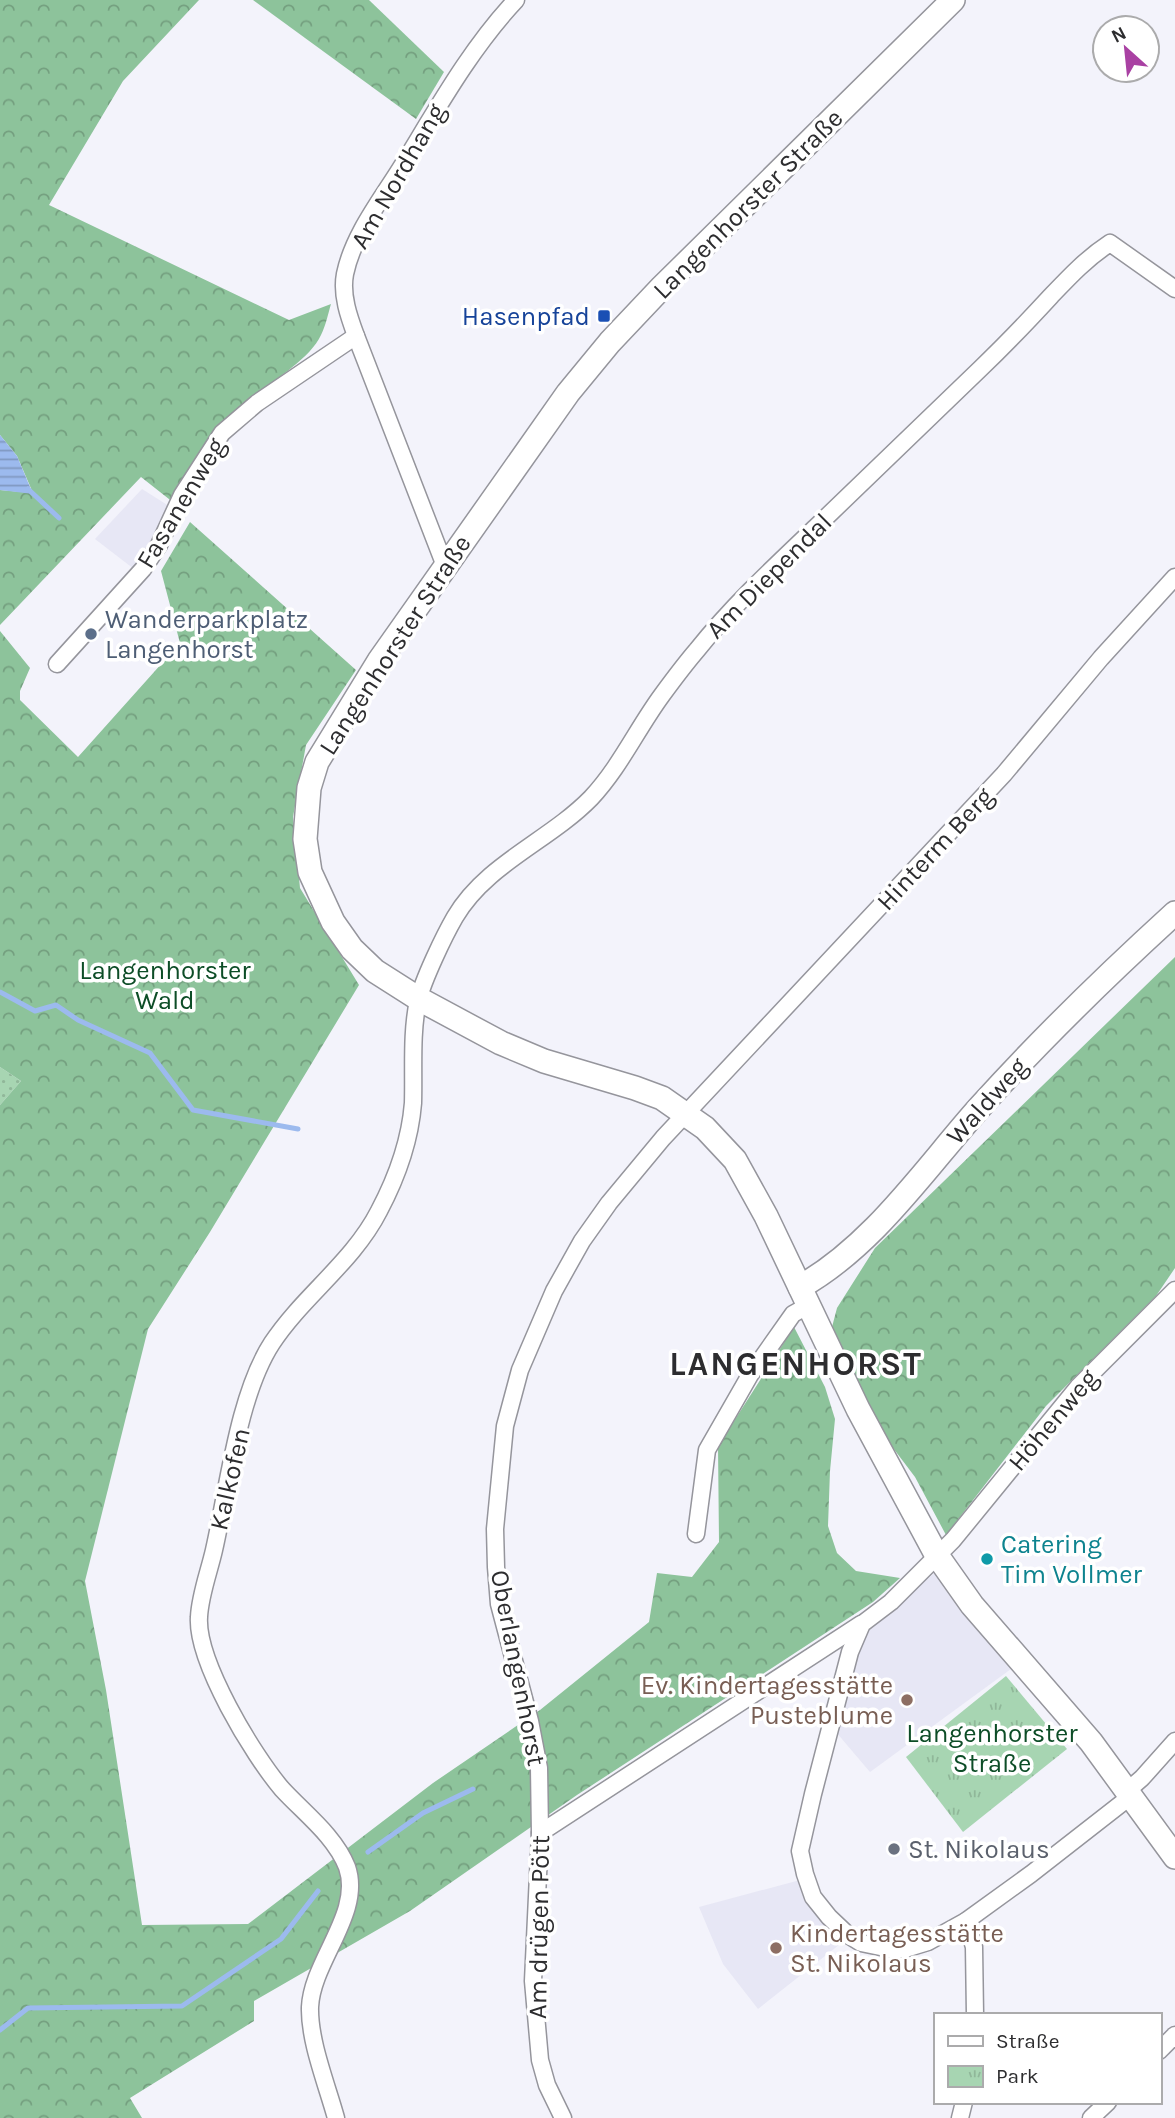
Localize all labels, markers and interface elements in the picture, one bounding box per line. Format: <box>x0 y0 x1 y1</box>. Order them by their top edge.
north arrow <box>1091 14 1161 84</box>
text: N <box>1108 22 1130 48</box>
street label: Am Nordhang <box>344 98 452 254</box>
street label: Langenhorster Straße <box>647 103 849 305</box>
place label: Hasenpfad <box>462 301 590 332</box>
marker: Hasenpfad <box>596 308 612 324</box>
street label: Fasanenweg <box>130 432 232 574</box>
street label: Am Diependal <box>700 507 838 645</box>
street label: Langenhorster Straße <box>312 529 478 761</box>
place label: Wanderparkplatz Langenhorst <box>105 604 308 665</box>
marker: Wanderparkplatz Langenhorst <box>83 626 99 642</box>
street label: Hinterm Berg <box>870 781 1000 917</box>
park label: Langenhorster Wald <box>79 955 251 1016</box>
street label: Waldweg <box>940 1051 1034 1151</box>
district label: LANGENHORST <box>669 1345 923 1383</box>
street label: Höhenweg <box>1002 1363 1105 1477</box>
street label: Kalkofen <box>203 1425 257 1533</box>
place label: Catering Tim Vollmer <box>1001 1529 1142 1590</box>
marker: Catering Tim Vollmer <box>979 1551 995 1567</box>
street label: Oberlangenhorst <box>484 1568 552 1769</box>
place label: Ev. Kindertagesstätte Pusteblume <box>641 1670 893 1731</box>
marker: Ev. Kindertagesstätte Pusteblume <box>899 1692 915 1708</box>
park label: Langenhorster Straße <box>906 1718 1078 1779</box>
place label: St. Nikolaus <box>908 1834 1050 1865</box>
street label: Am drügen Pött <box>522 1835 556 2019</box>
marker: St. Nikolaus <box>886 1841 902 1857</box>
place label: Kindertagesstätte St. Nikolaus <box>790 1918 1004 1979</box>
marker: Kindertagesstätte St. Nikolaus <box>768 1940 784 1956</box>
legend <box>934 2013 1161 2104</box>
text: Straße <box>996 2029 1059 2053</box>
text: Park <box>996 2064 1039 2088</box>

